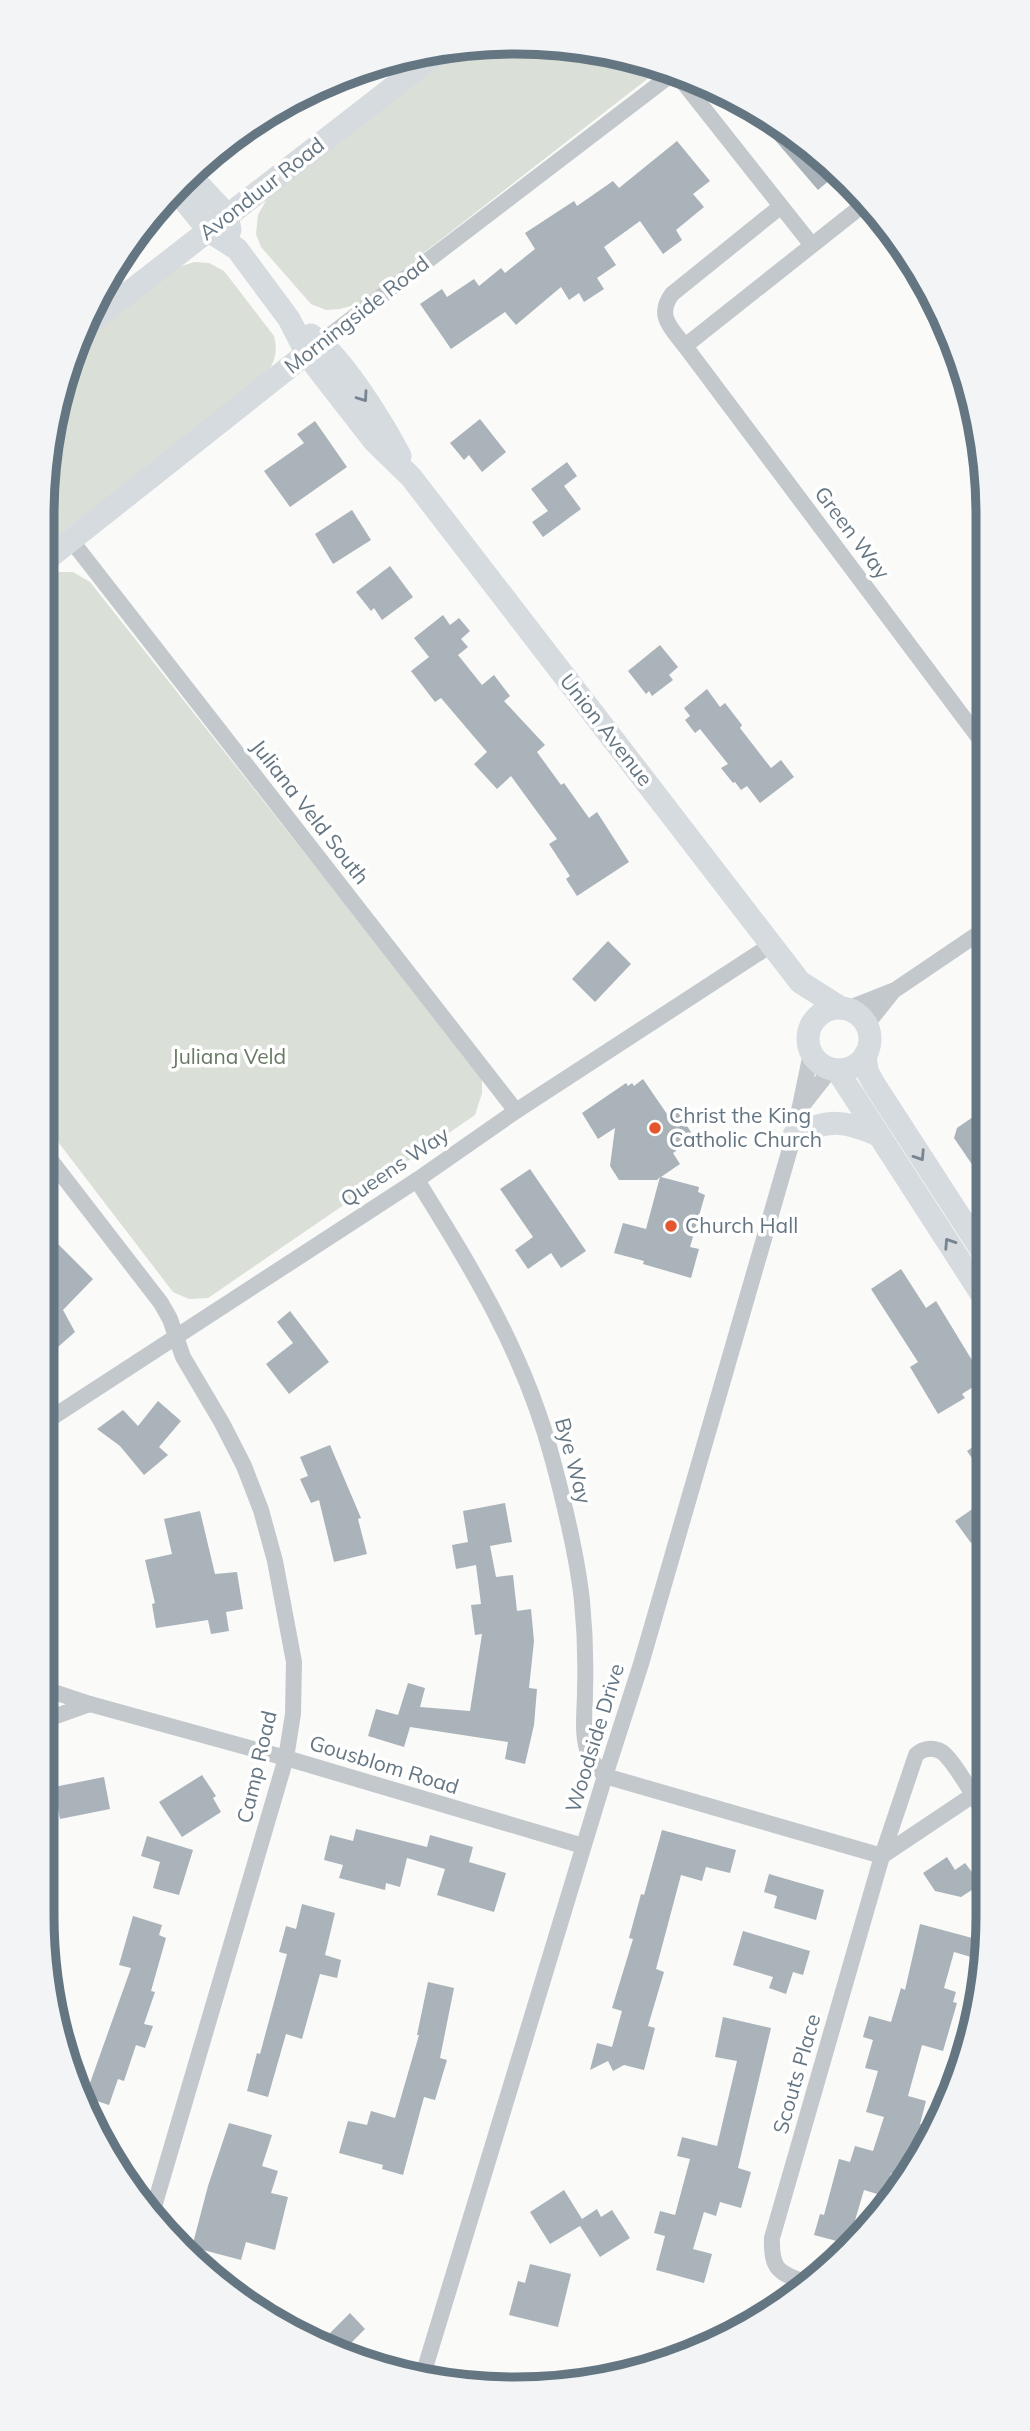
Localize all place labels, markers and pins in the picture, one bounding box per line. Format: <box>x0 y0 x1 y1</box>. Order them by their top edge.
place label: Christ the King Catholic Church <box>669 1102 822 1152</box>
marker: Christ the King Catholic Church <box>647 1120 663 1136</box>
place label: Church Hall <box>685 1212 798 1238</box>
marker: Church Hall <box>663 1218 679 1234</box>

